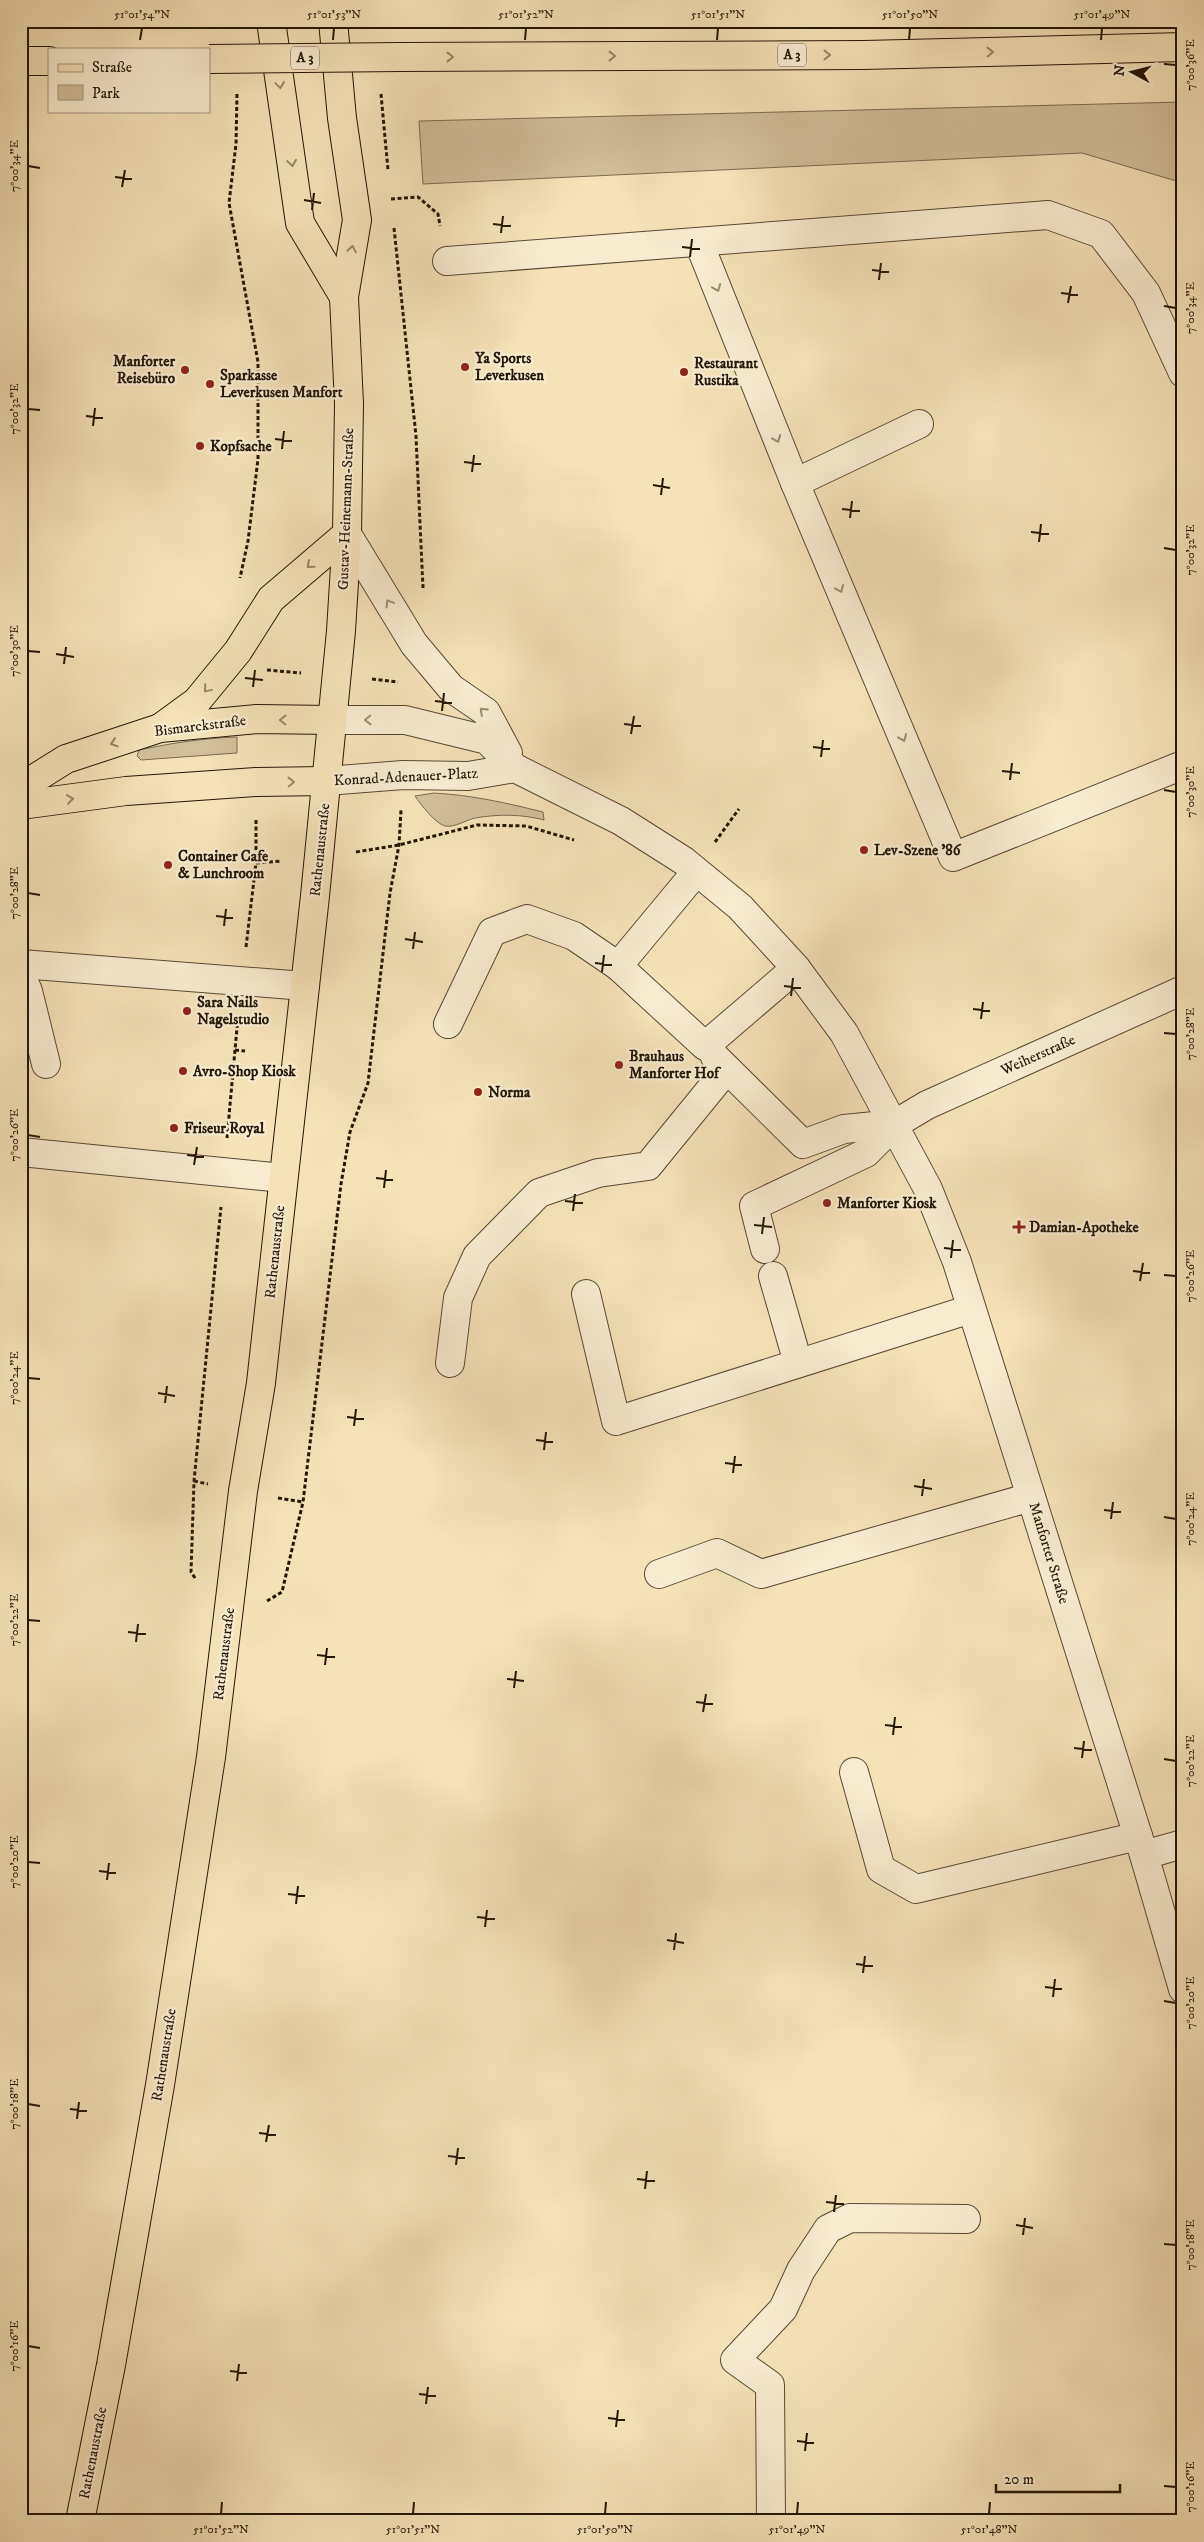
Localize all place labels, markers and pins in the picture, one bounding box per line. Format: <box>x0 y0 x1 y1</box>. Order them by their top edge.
place label: Ya Sports Leverkusen <box>474 349 544 385</box>
place label: Manforter Reisebüro <box>113 352 176 388</box>
place label: Restaurant Rustika <box>694 354 758 390</box>
marker: Ya Sports Leverkusen <box>459 361 471 373</box>
marker: Manforter Reisebüro <box>179 364 191 376</box>
place label: Sparkasse Leverkusen Manfort <box>220 366 343 402</box>
marker: Restaurant Rustika <box>678 366 690 378</box>
marker: Sparkasse Leverkusen Manfort <box>204 378 216 390</box>
place label: Kopfsache <box>210 437 273 456</box>
marker: Kopfsache <box>194 440 206 452</box>
place label: Lev-Szene '86 <box>874 841 962 860</box>
marker: Lev-Szene '86 <box>858 844 870 856</box>
place label: Container Cafe & Lunchroom <box>178 847 269 883</box>
marker: Container Cafe & Lunchroom <box>162 859 174 871</box>
place label: Sara Nails Nagelstudio <box>197 993 270 1029</box>
marker: Sara Nails Nagelstudio <box>181 1005 193 1017</box>
place label: Brauhaus Manforter Hof <box>629 1047 722 1083</box>
marker: Brauhaus Manforter Hof <box>613 1059 625 1071</box>
place label: Avro-Shop Kiosk <box>192 1062 296 1081</box>
marker: Avro-Shop Kiosk <box>177 1065 189 1077</box>
place label: Norma <box>488 1083 531 1102</box>
marker: Norma <box>472 1086 484 1098</box>
place label: Friseur Royal <box>184 1119 265 1138</box>
marker: Friseur Royal <box>168 1122 180 1134</box>
place label: Manforter Kiosk <box>837 1194 937 1213</box>
marker: Manforter Kiosk <box>821 1197 833 1209</box>
place label: Damian-Apotheke <box>1029 1218 1139 1237</box>
marker: Damian-Apotheke <box>1013 1221 1025 1233</box>

